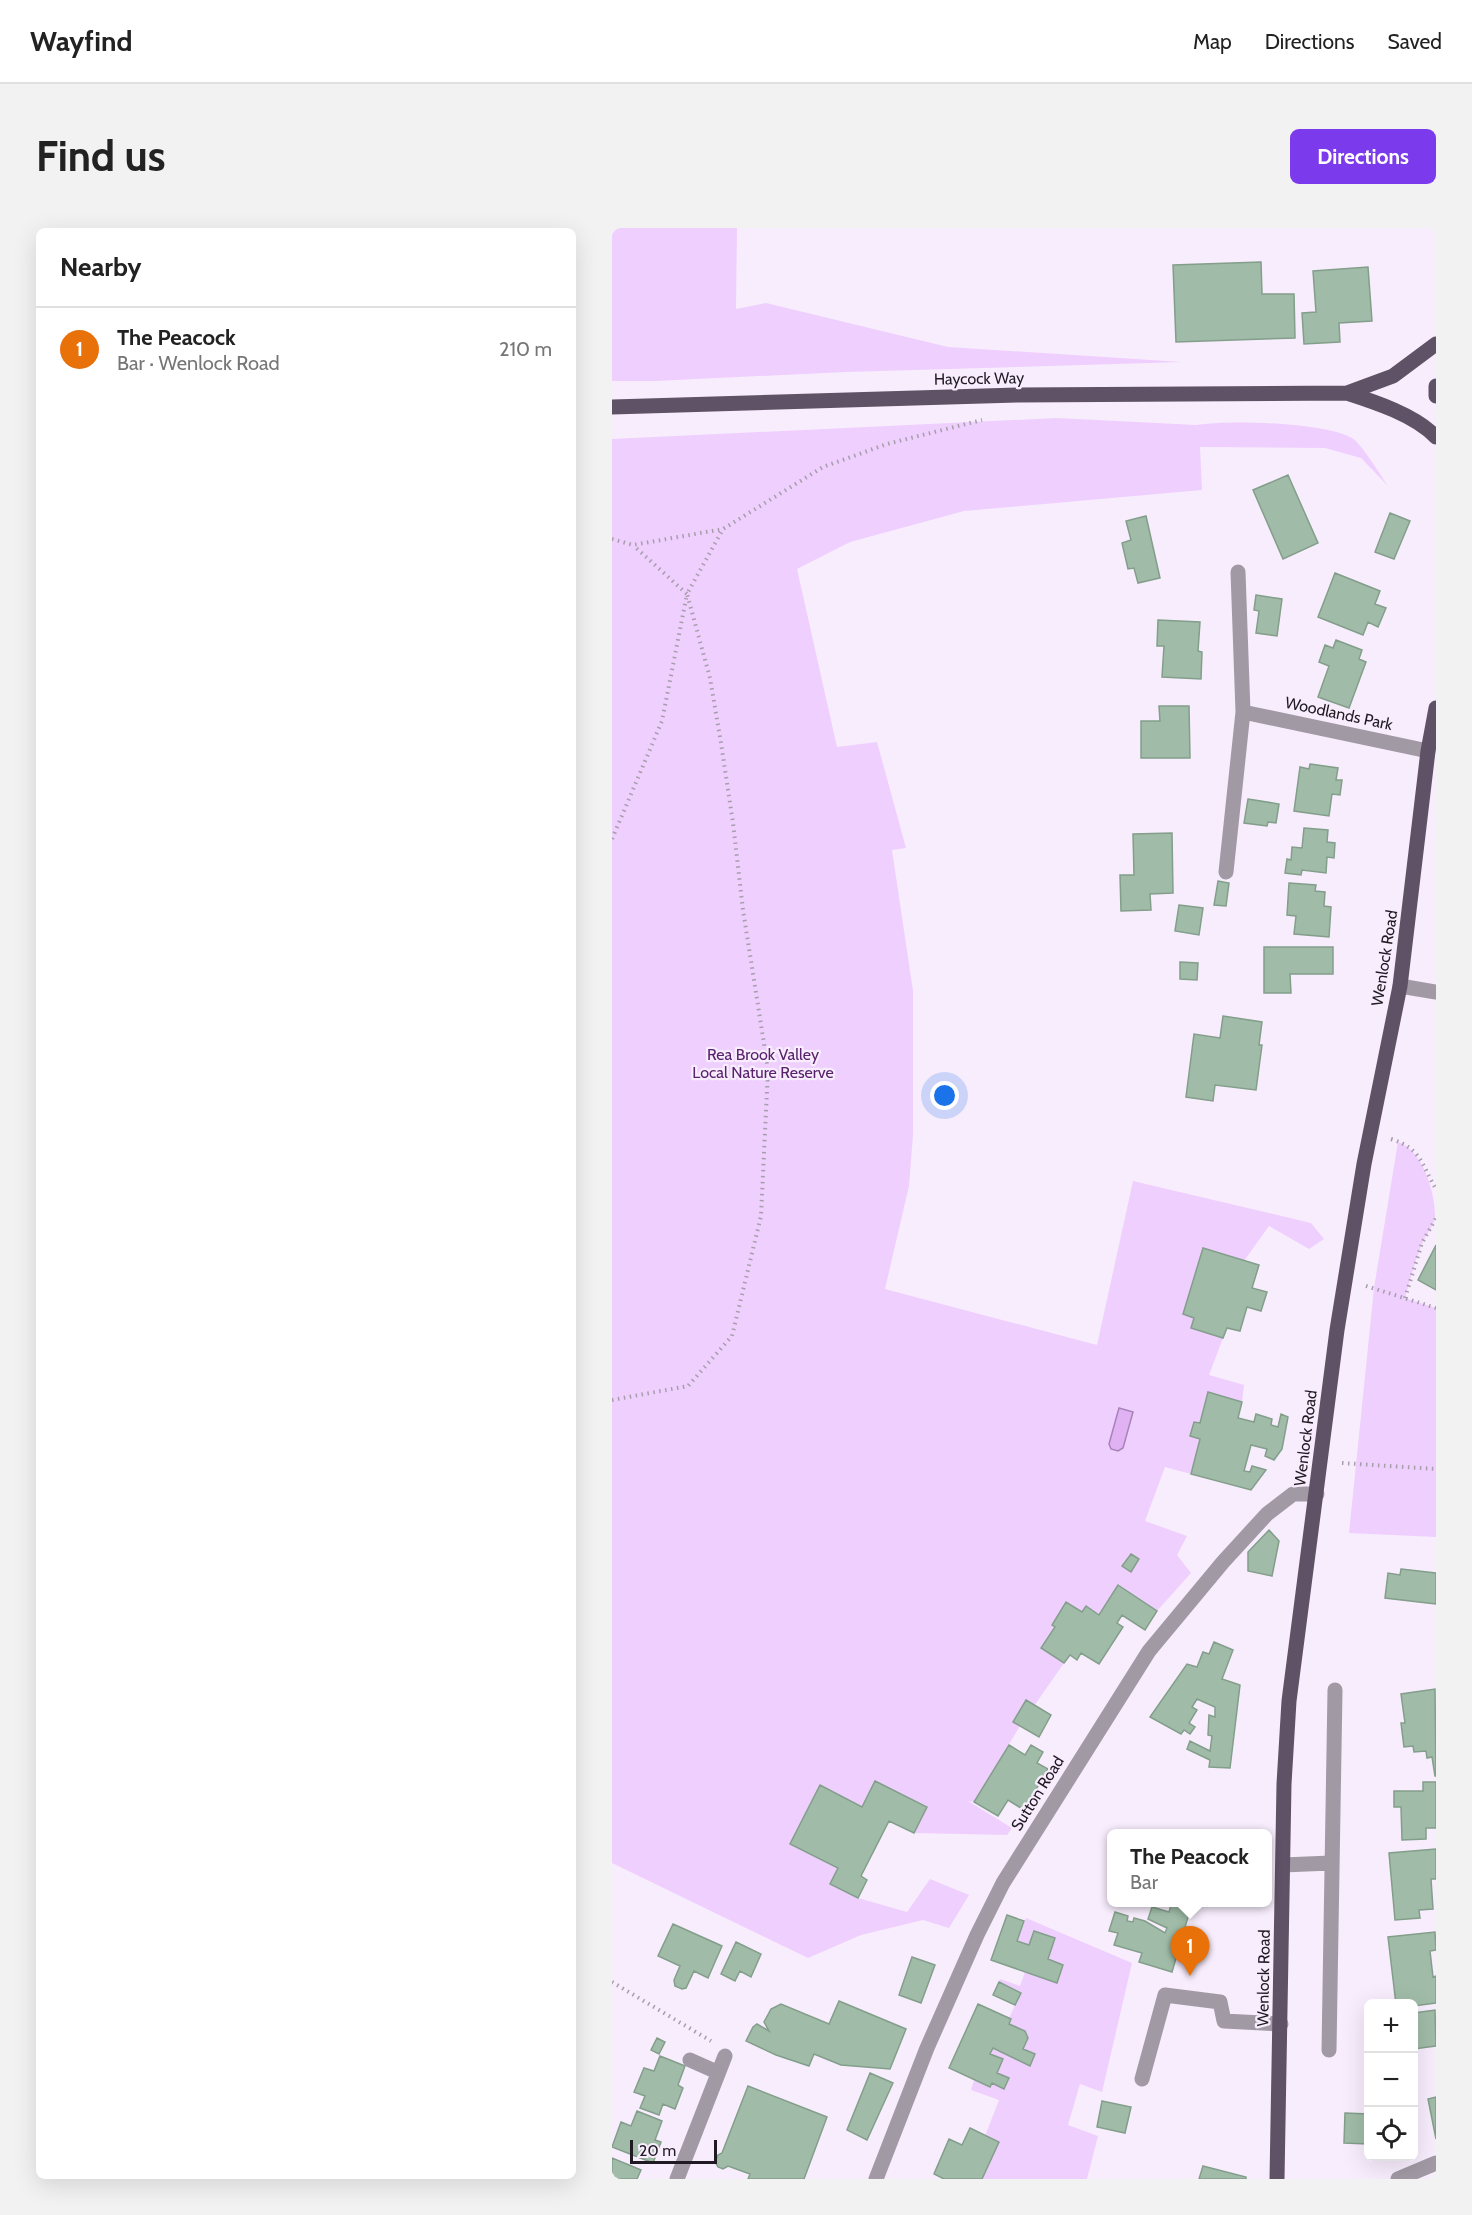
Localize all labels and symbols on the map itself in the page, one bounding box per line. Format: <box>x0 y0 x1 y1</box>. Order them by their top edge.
street label: Haycock Way <box>934 368 1024 389</box>
street label: Woodlands Park <box>1283 693 1395 734</box>
street label: Wenlock Road <box>1368 909 1401 1007</box>
park label: Rea Brook Valley Local Nature Reserve <box>692 1045 834 1082</box>
your location <box>930 1081 959 1110</box>
street label: Wenlock Road <box>1290 1389 1321 1487</box>
street label: Sutton Road <box>1007 1752 1068 1834</box>
pin: 1 <box>1170 1926 1210 1976</box>
street label: Wenlock Road <box>1253 1929 1274 2027</box>
scale bar <box>630 2137 717 2164</box>

